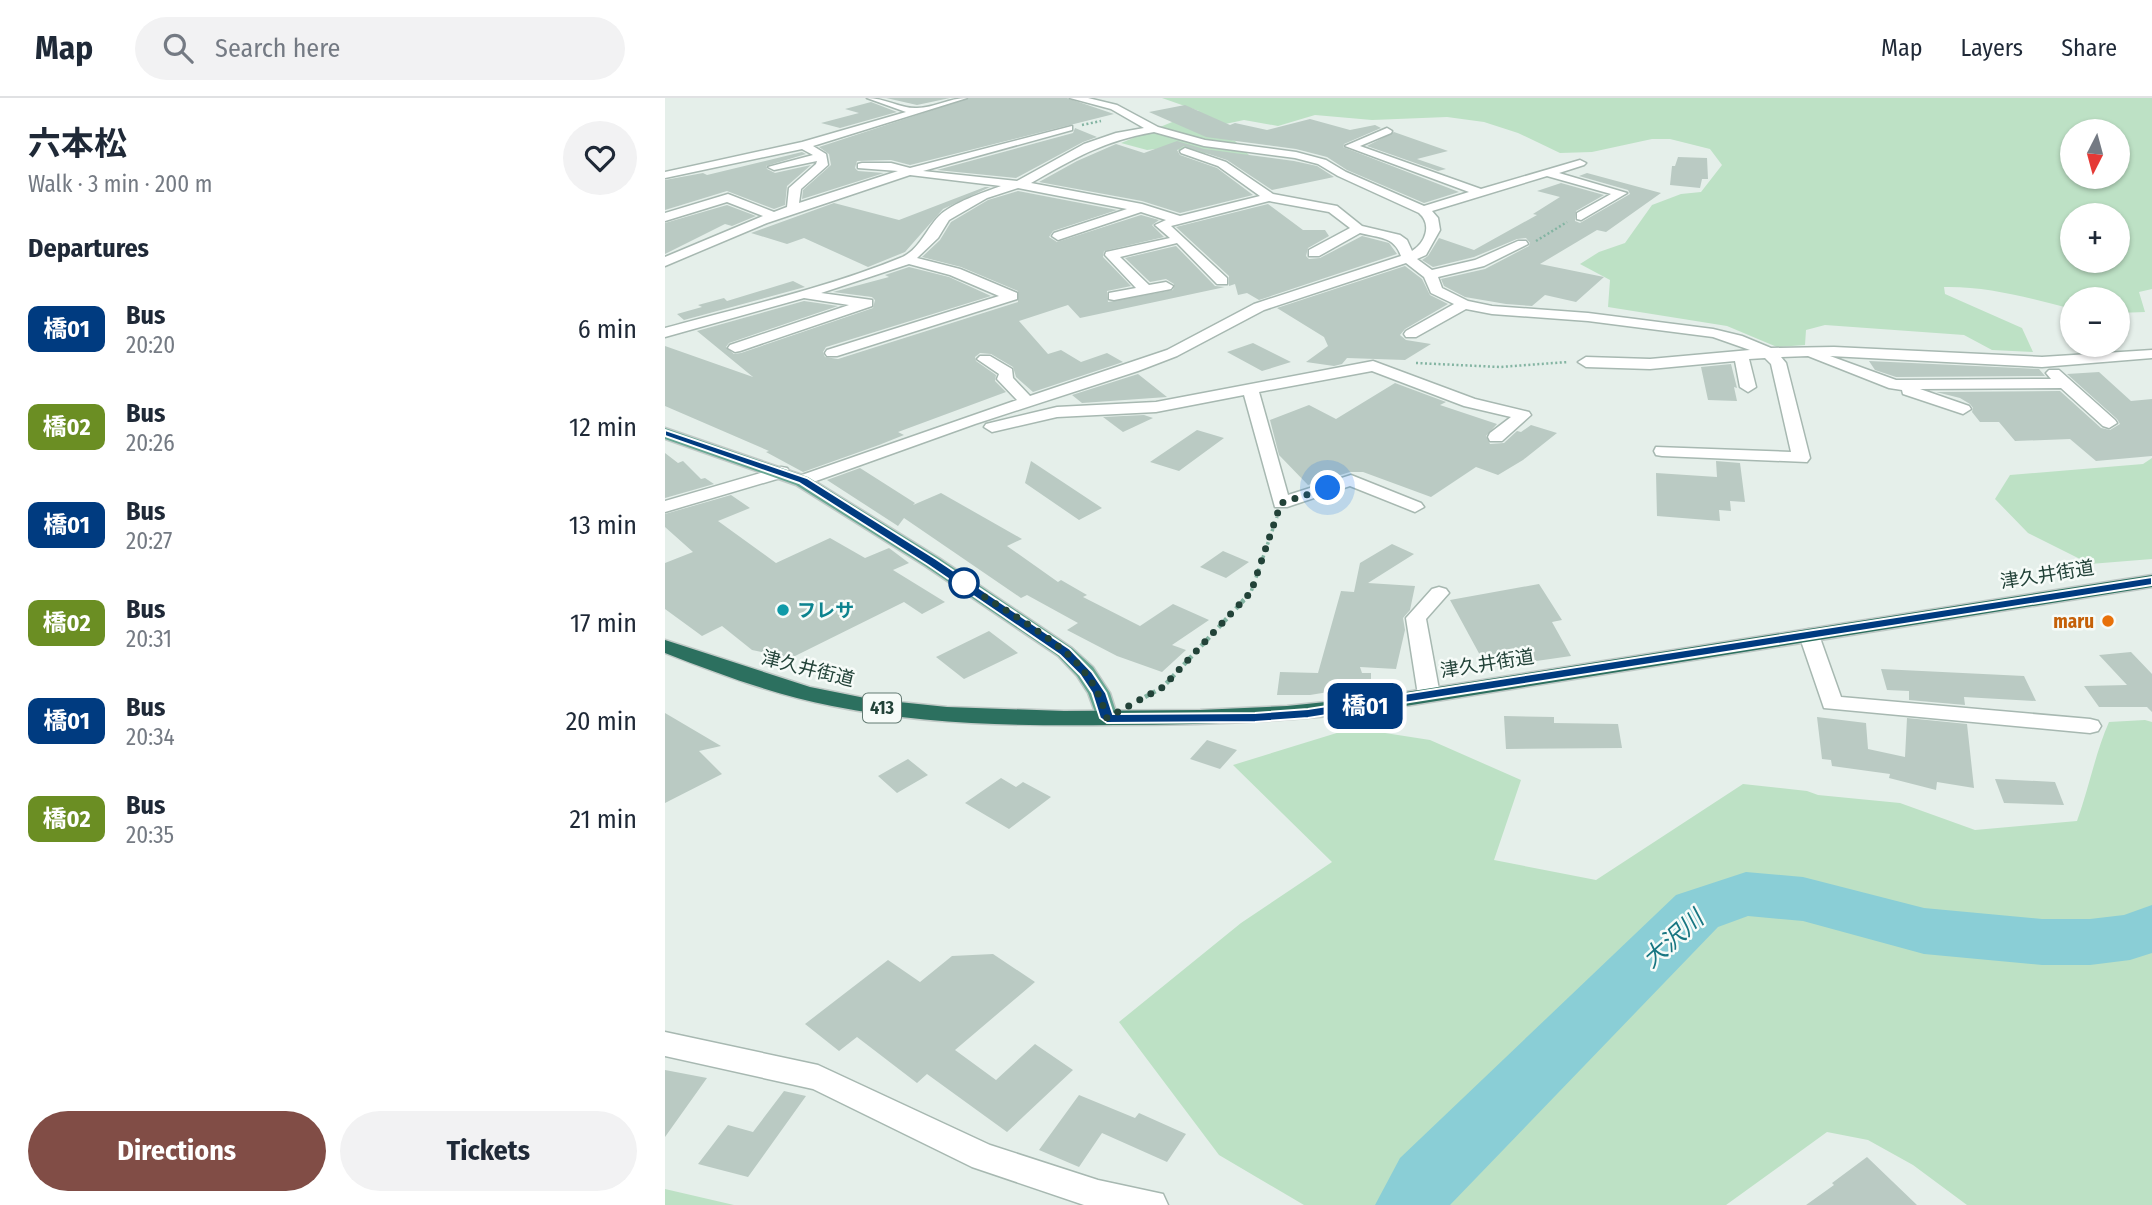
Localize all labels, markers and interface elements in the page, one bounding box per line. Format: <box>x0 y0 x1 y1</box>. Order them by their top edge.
search box <box>135 17 625 80</box>
text: Map <box>35 28 93 68</box>
icon: search <box>159 29 197 67</box>
text: Search here <box>215 33 340 64</box>
text: Map <box>1881 34 1923 62</box>
text: Layers <box>1961 34 2023 62</box>
text: Share <box>2061 34 2117 62</box>
north arrow <box>2060 119 2130 189</box>
map controls <box>2060 119 2130 357</box>
button: heart <box>563 121 637 195</box>
text: 六本松 <box>28 124 127 164</box>
text: Walk · 3 min · 200 m <box>28 170 212 198</box>
button: + <box>2060 203 2130 273</box>
text: Departures <box>28 233 149 264</box>
button: − <box>2060 287 2130 357</box>
text: Bus <box>126 300 165 331</box>
text: 6 min <box>578 314 637 345</box>
text: 橋01 <box>43 315 90 343</box>
text: 20:20 <box>126 331 175 359</box>
text: Bus <box>126 398 165 429</box>
text: 12 min <box>569 412 637 443</box>
text: 橋02 <box>43 413 91 441</box>
text: 20:26 <box>126 429 175 457</box>
your location <box>1310 470 1345 505</box>
text: Bus <box>126 496 165 527</box>
text: 13 min <box>569 510 637 541</box>
text: 橋01 <box>43 511 90 539</box>
text: 20:27 <box>126 527 172 555</box>
street label: 津久井街道 <box>1998 556 2096 593</box>
unlabelled marker <box>949 568 979 598</box>
text: Bus <box>126 594 165 625</box>
place label: フレサ <box>797 599 854 622</box>
marker: フレサ <box>775 602 791 618</box>
text: 17 min <box>570 608 637 639</box>
text: 橋02 <box>43 609 91 637</box>
place label: maru <box>2053 610 2094 633</box>
marker: maru <box>2100 613 2116 629</box>
text: 20:31 <box>126 625 172 653</box>
street label: 津久井街道 <box>1438 645 1536 682</box>
street label: 津久井街道 <box>759 646 857 691</box>
line badge: 橋01 <box>1325 683 1405 729</box>
text: Bus <box>126 692 165 723</box>
text: 橋01 <box>1342 692 1388 720</box>
road number: 413 <box>863 694 901 722</box>
text: 20 min <box>566 706 637 737</box>
text: 橋01 <box>43 707 90 735</box>
text: 20:34 <box>126 723 175 751</box>
text: Bus <box>126 790 165 821</box>
text: 21 min <box>570 804 637 835</box>
text: 橋02 <box>43 805 91 833</box>
text: 20:35 <box>126 821 174 849</box>
water label: 大沢川 <box>1637 902 1711 973</box>
button: Directions <box>28 1111 326 1191</box>
button: Tickets <box>340 1111 637 1191</box>

